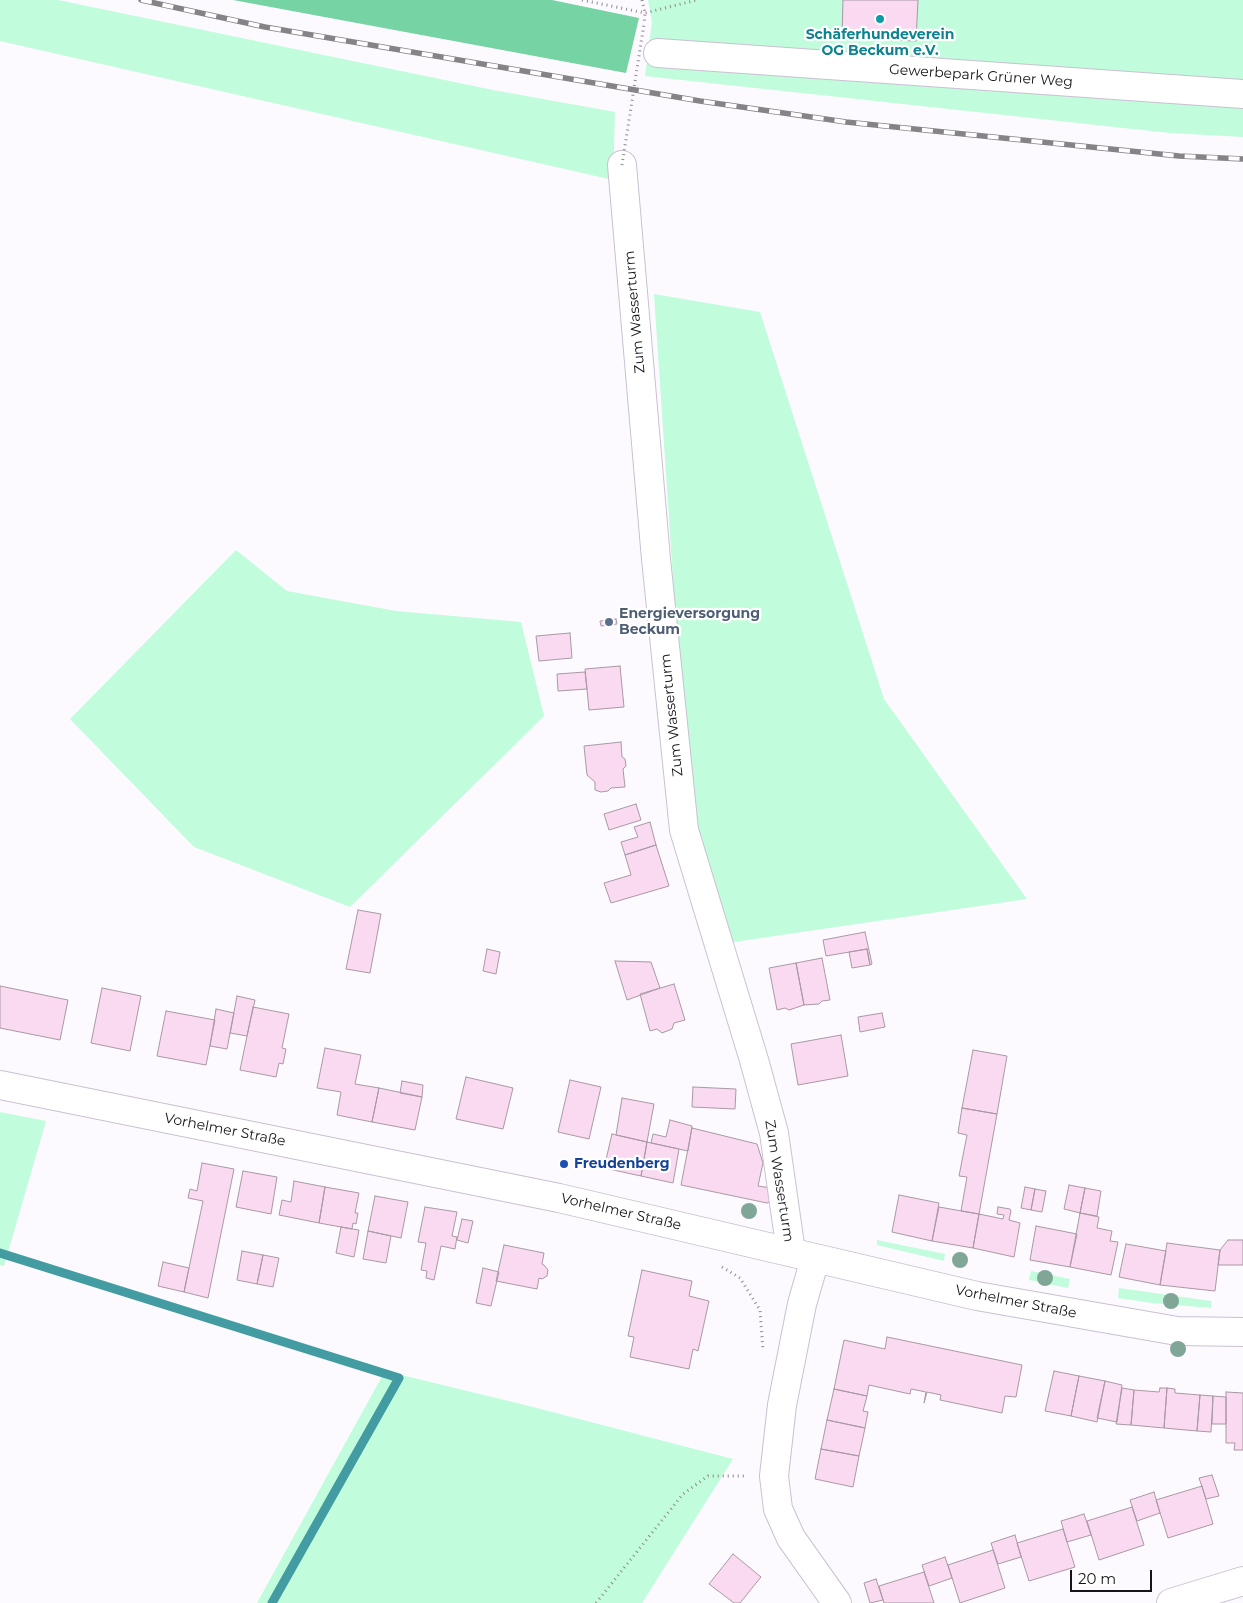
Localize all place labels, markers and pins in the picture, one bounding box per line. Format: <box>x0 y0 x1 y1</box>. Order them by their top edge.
marker: Schäferhundeverein OG Beckum e.V. <box>874 13 886 25</box>
place label: Schäferhundeverein OG Beckum e.V. <box>806 27 954 59</box>
place label: Energieversorgung Beckum <box>619 606 760 638</box>
marker: Energieversorgung Beckum <box>603 616 615 628</box>
place label: Freudenberg <box>574 1156 670 1172</box>
marker: Freudenberg <box>558 1158 570 1170</box>

